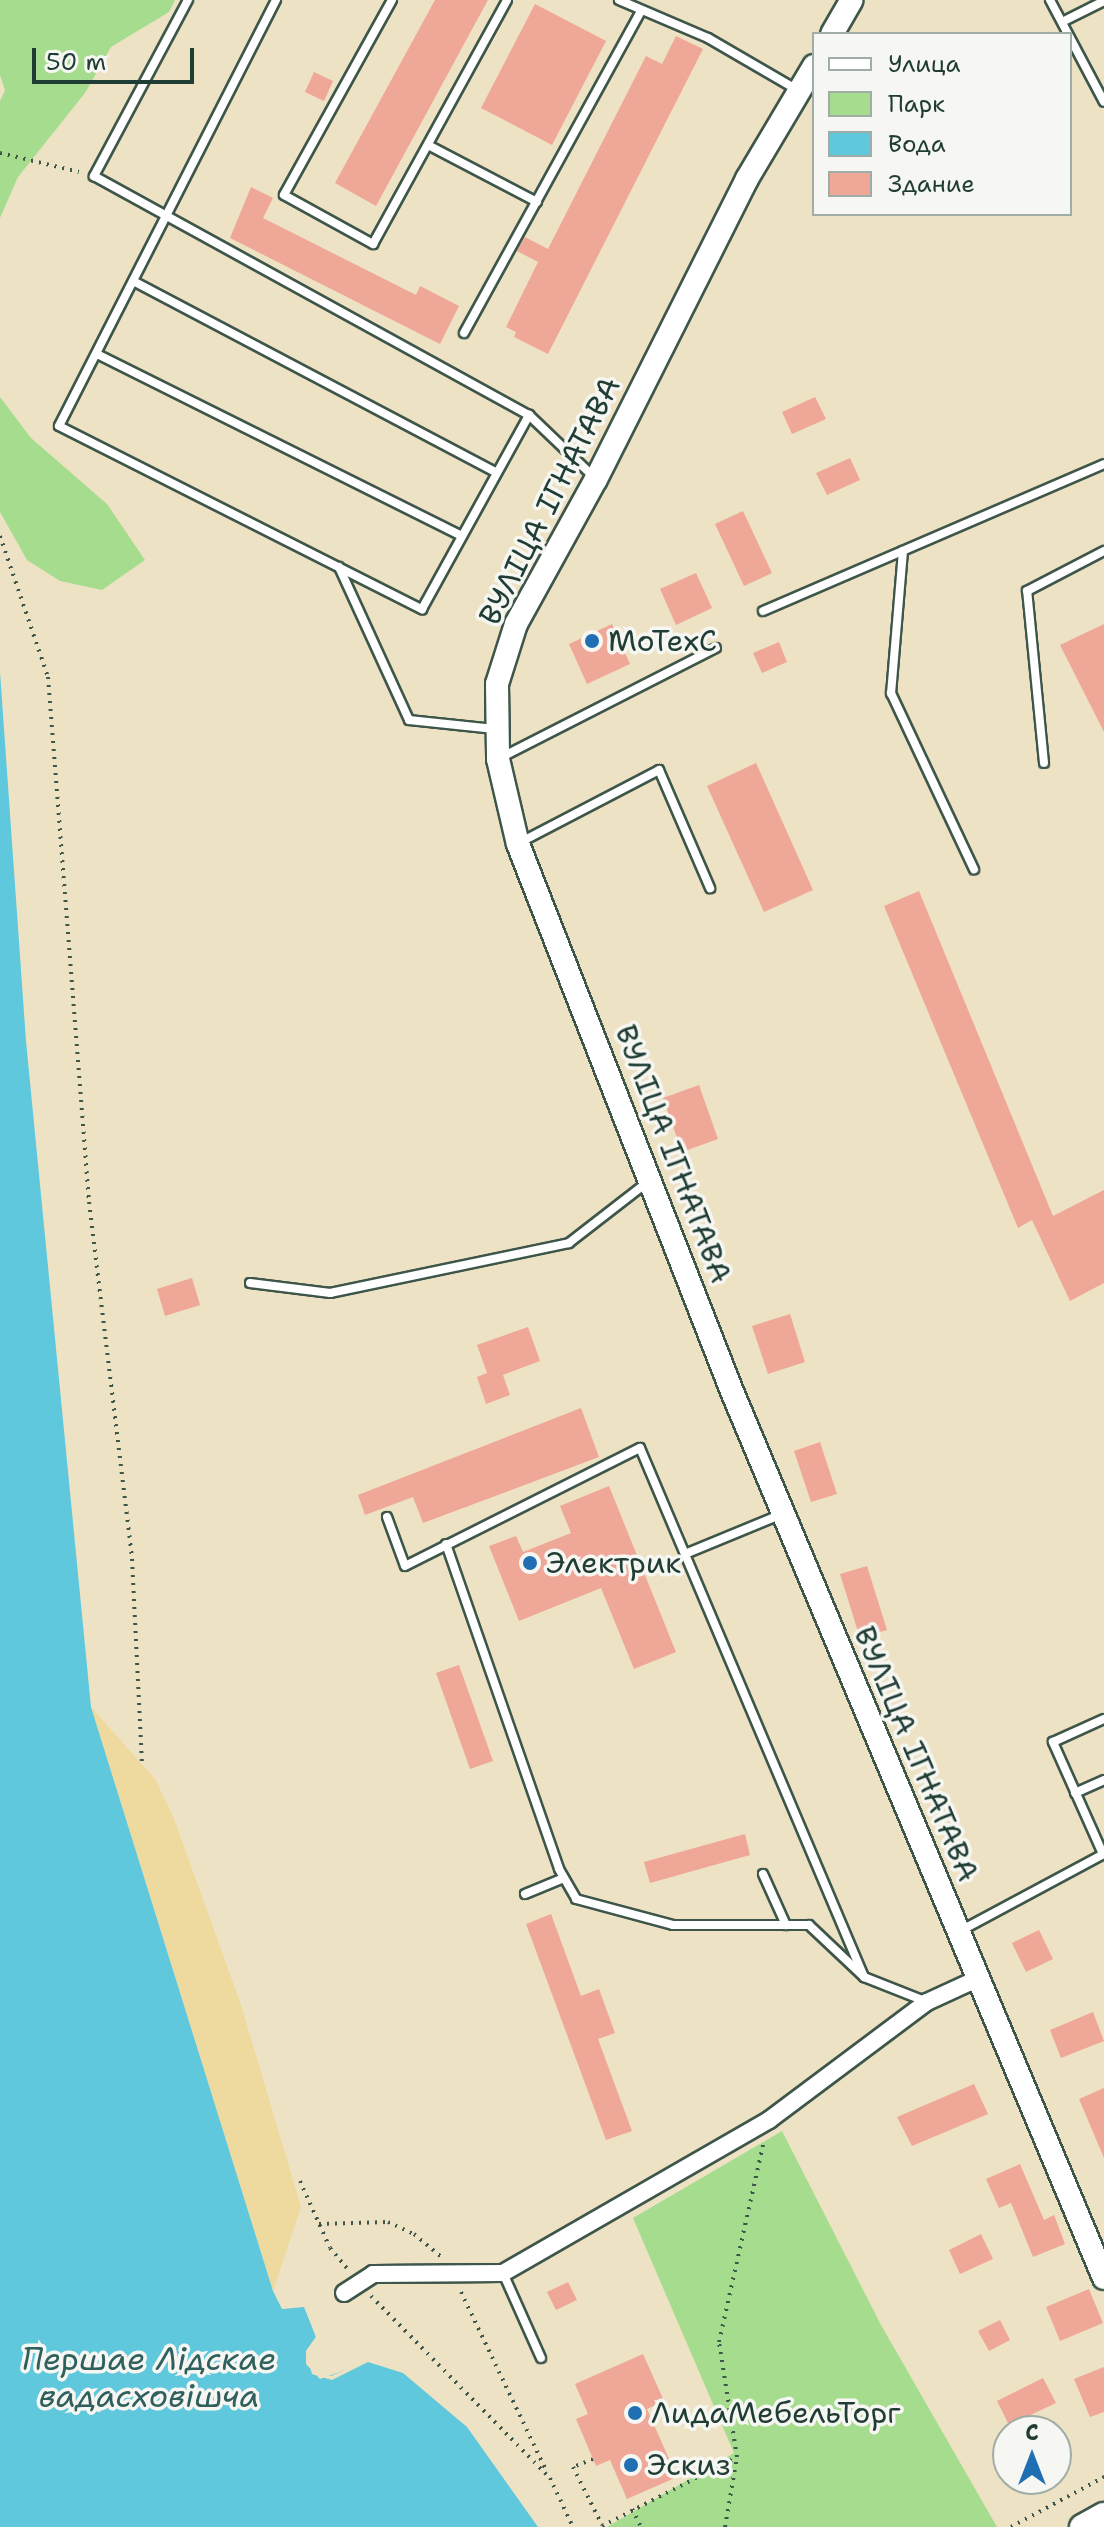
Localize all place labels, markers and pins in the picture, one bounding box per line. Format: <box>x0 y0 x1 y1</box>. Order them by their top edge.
place label: MoTexC <box>608 623 717 659</box>
marker: MoTexC <box>583 632 601 650</box>
place label: Электрик <box>546 1545 681 1581</box>
marker: Электрик <box>521 1554 539 1572</box>
place label: ЛидаМебельТорг <box>651 2395 901 2431</box>
marker: ЛидаМебельТорг <box>626 2404 644 2422</box>
place label: Эскиз <box>647 2447 731 2483</box>
marker: Эскиз <box>622 2456 640 2474</box>

